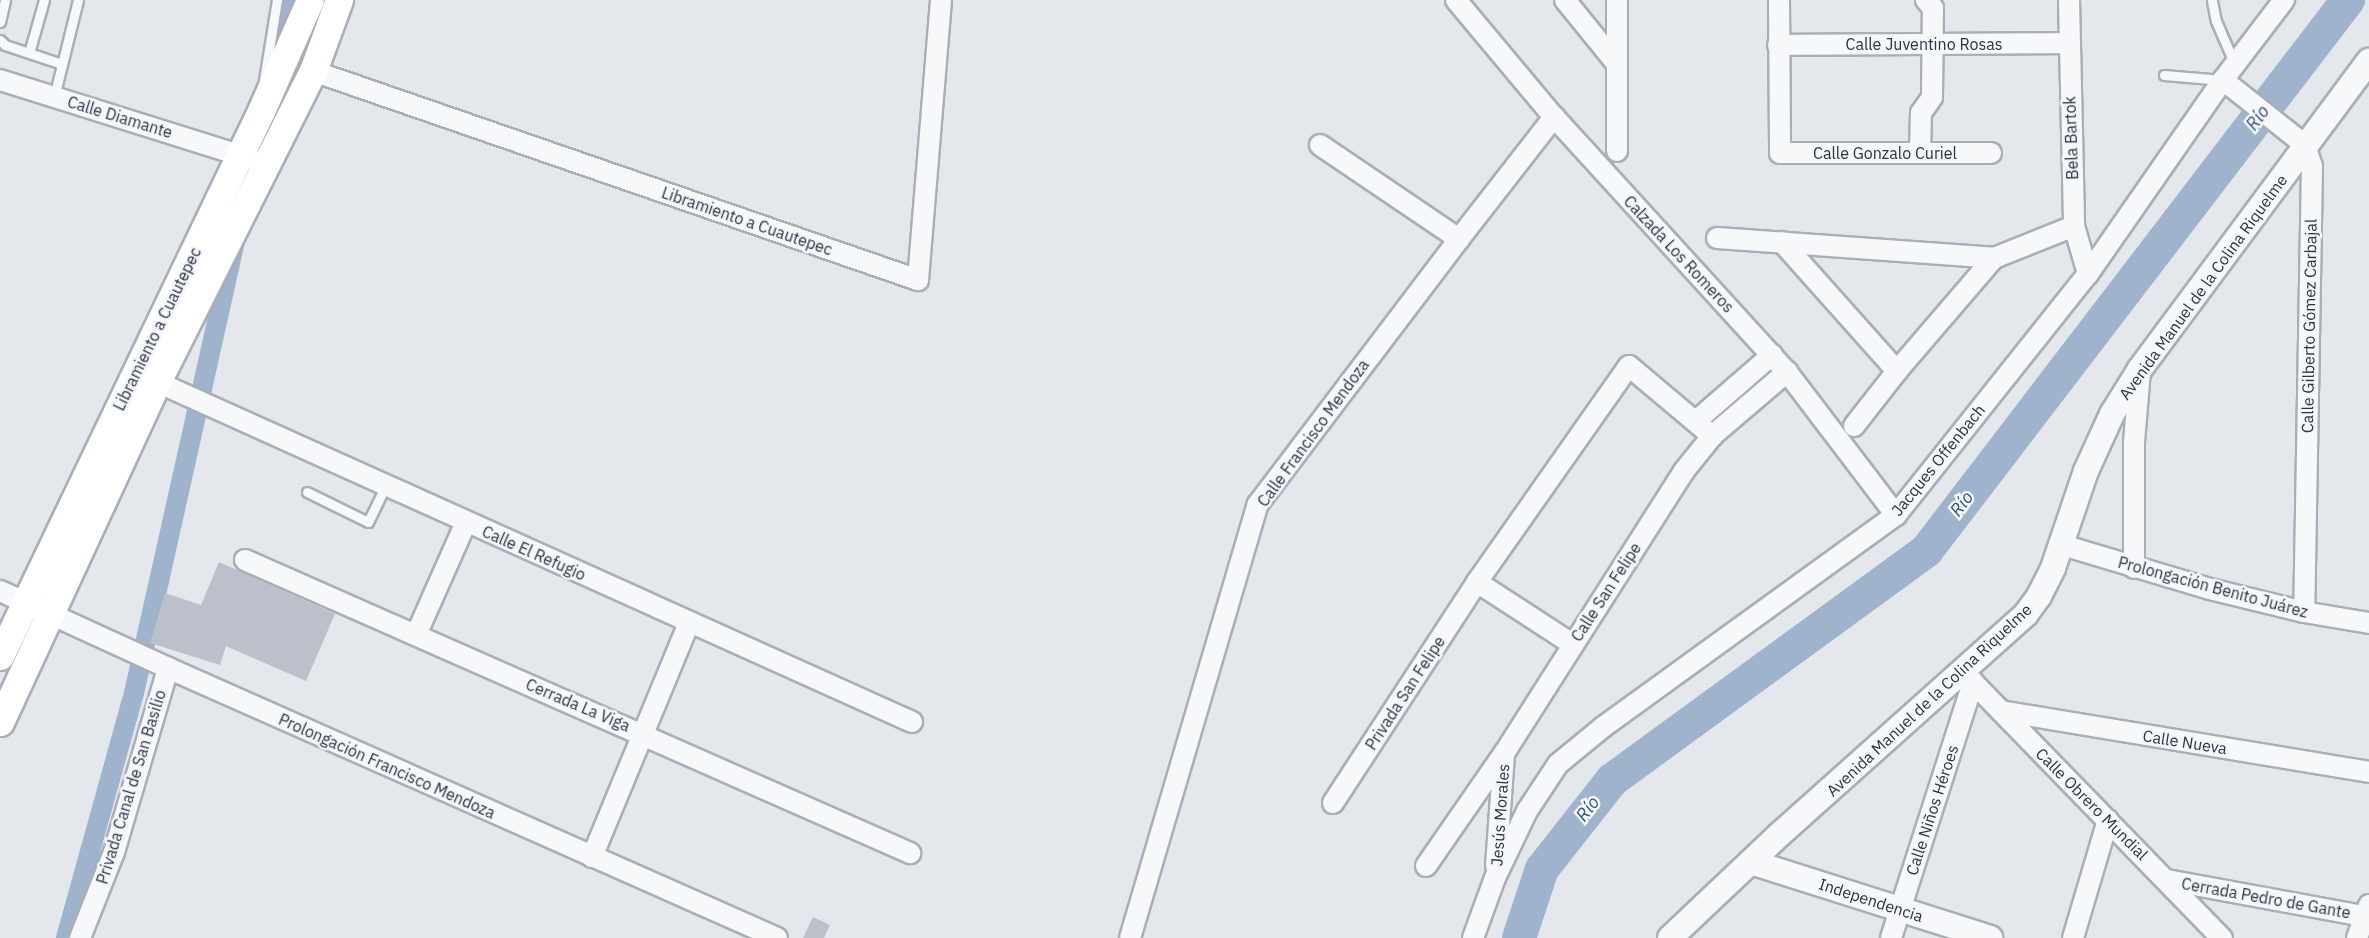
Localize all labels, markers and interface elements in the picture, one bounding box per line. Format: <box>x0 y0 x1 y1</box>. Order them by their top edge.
street label: Calle Juventino Rosas <box>1845 34 2003 54</box>
street label: Calle Diamante <box>65 92 175 142</box>
street label: Bela Bartok <box>2060 96 2082 180</box>
water label: Río <box>2242 101 2274 135</box>
street label: Calle Gonzalo Curiel <box>1813 143 1957 163</box>
street label: Avenida Manuel de la Colina Riquelme <box>2115 171 2291 403</box>
street label: Libramiento a Cuautepec <box>659 183 835 259</box>
street label: Calzada Los Romeros <box>1620 191 1738 317</box>
street label: Calle Gilberto Gómez Carbajal <box>2298 219 2320 433</box>
street label: Libramiento a Cuautepec <box>109 244 205 414</box>
street label: Calle Francisco Mendoza <box>1253 356 1373 510</box>
street label: Jacques Offenbach <box>1887 400 1989 520</box>
water label: Río <box>1946 487 1978 521</box>
street label: Calle El Refugio <box>479 522 589 584</box>
street label: Calle San Felipe <box>1567 539 1645 645</box>
street label: Prolongación Benito Juárez <box>2116 552 2310 622</box>
street label: Avenida Manuel de la Colina Riquelme <box>1822 600 2036 800</box>
street label: Privada San Felipe <box>1361 633 1449 753</box>
street label: Cerrada La Viga <box>523 674 633 736</box>
street label: Privada Canal de San Basilio <box>92 688 170 886</box>
street label: Prolongación Francisco Mendoza <box>276 709 498 823</box>
street label: Calle Nueva <box>2142 726 2228 758</box>
street label: Calle Niños Héroes <box>1902 742 1962 878</box>
street label: Calle Obrero Mundial <box>2032 744 2152 864</box>
street label: Jesús Morales <box>1487 763 1513 867</box>
water label: Río <box>1572 792 1604 826</box>
street label: Independencia <box>1816 874 1926 926</box>
street label: Cerrada Pedro de Gante <box>2180 874 2352 922</box>

